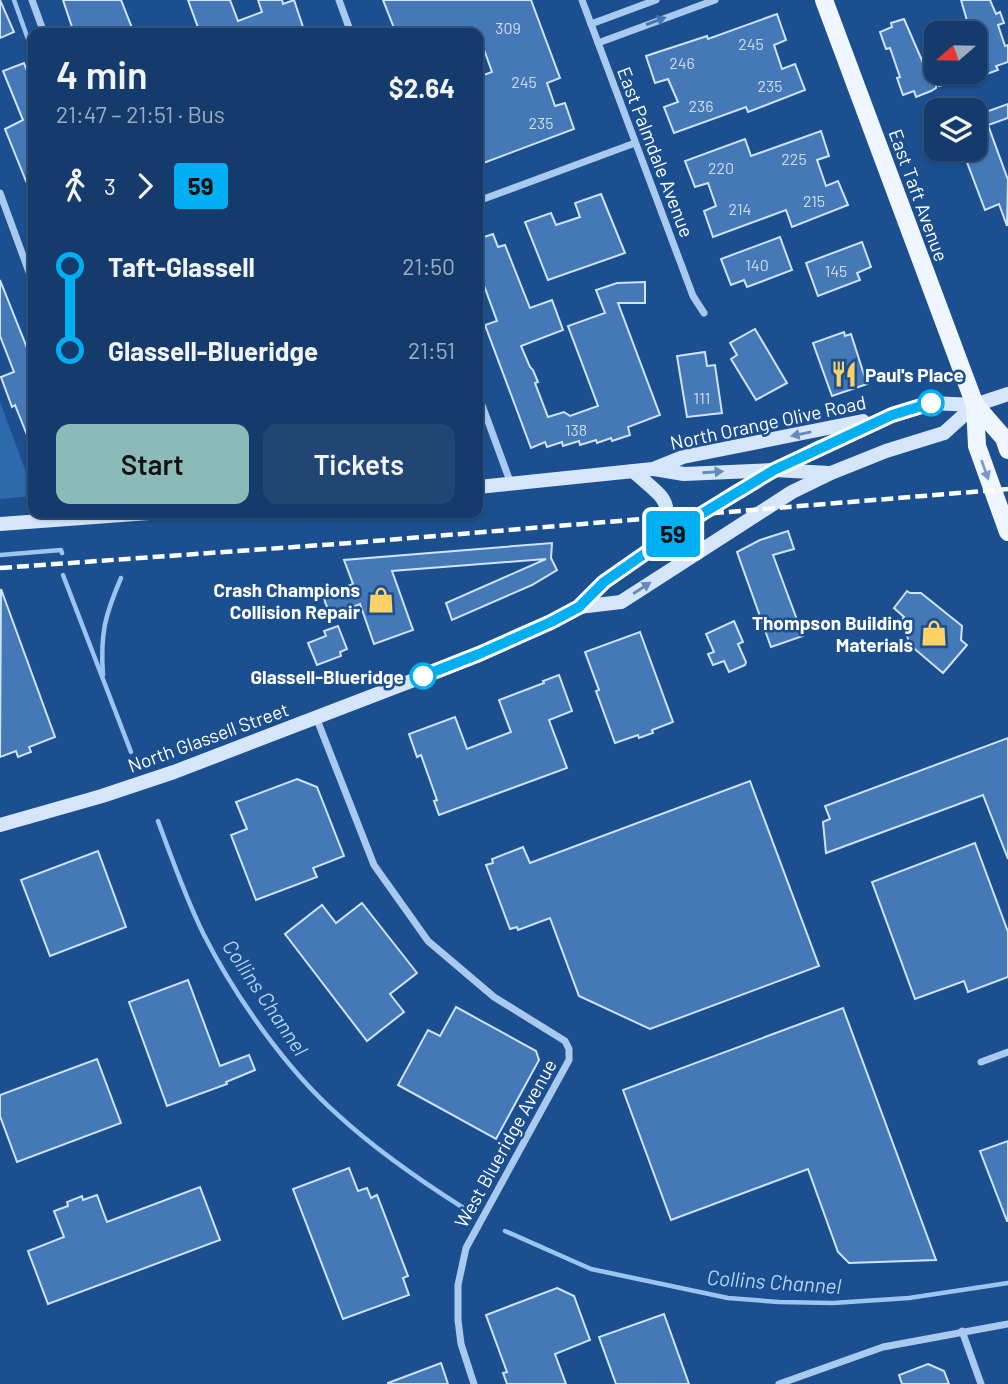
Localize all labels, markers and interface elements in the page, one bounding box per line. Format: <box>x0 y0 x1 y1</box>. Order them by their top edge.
one-way arrow <box>646 16 667 27</box>
house number: 309 <box>495 18 521 37</box>
north arrow <box>924 21 987 84</box>
map controls <box>924 21 987 161</box>
house number: 245 <box>738 34 764 53</box>
text: 4 min <box>56 51 148 97</box>
house number: 246 <box>669 53 695 72</box>
street label: East Palmdale Avenue <box>613 64 699 240</box>
text: $2.64 <box>389 72 455 103</box>
house number: 245 <box>511 72 537 91</box>
house number: 235 <box>758 76 782 95</box>
house number: 236 <box>689 96 713 115</box>
button: layers <box>924 98 987 161</box>
text: 21:47 – 21:51 · Bus <box>56 100 225 128</box>
house number: 235 <box>529 113 553 132</box>
street label: East Taft Avenue <box>884 126 954 264</box>
house number: 225 <box>781 149 807 168</box>
house number: 220 <box>708 158 734 177</box>
icon: walk <box>56 167 94 205</box>
icon: forward <box>126 167 164 205</box>
text: 59 <box>188 171 214 200</box>
text: 3 <box>104 172 116 200</box>
house number: 215 <box>803 191 825 210</box>
house number: 214 <box>729 199 751 218</box>
text: Taft-Glassell <box>108 251 255 282</box>
text: 21:50 <box>402 252 455 280</box>
house number: 140 <box>745 255 769 274</box>
house number: 145 <box>825 261 847 280</box>
text: Glassell-Blueridge <box>108 335 318 366</box>
text: 21:51 <box>408 336 455 364</box>
restaurant icon: Paul's Place <box>829 359 859 389</box>
place label: Paul's Place <box>865 363 964 386</box>
house number: 111 <box>694 388 710 407</box>
street label: North Orange Olive Road <box>668 390 868 454</box>
unlabelled marker <box>918 390 944 416</box>
house number: 138 <box>565 420 587 439</box>
button: Start <box>56 424 249 504</box>
button: Tickets <box>263 424 455 504</box>
one-way arrow <box>790 429 812 440</box>
one-way arrow <box>980 460 991 481</box>
one-way arrow <box>702 466 724 477</box>
line badge: 59 <box>642 511 704 557</box>
text: 59 <box>660 519 686 548</box>
place label: Crash Champions Collision Repair <box>214 578 361 623</box>
one-way arrow <box>633 582 652 595</box>
shop icon: Crash Champions Collision Repair <box>366 585 396 615</box>
place label: Thompson Building Materials <box>752 611 913 656</box>
shop icon: Thompson Building Materials <box>919 618 949 648</box>
marker: Glassell-Blueridge <box>410 663 436 689</box>
place label: Glassell-Blueridge <box>250 665 404 688</box>
street label: North Glassell Street <box>124 697 292 777</box>
water label: Collins Channel <box>218 934 314 1060</box>
street label: West Blueridge Avenue <box>449 1055 561 1231</box>
water label: Collins Channel <box>706 1264 842 1298</box>

